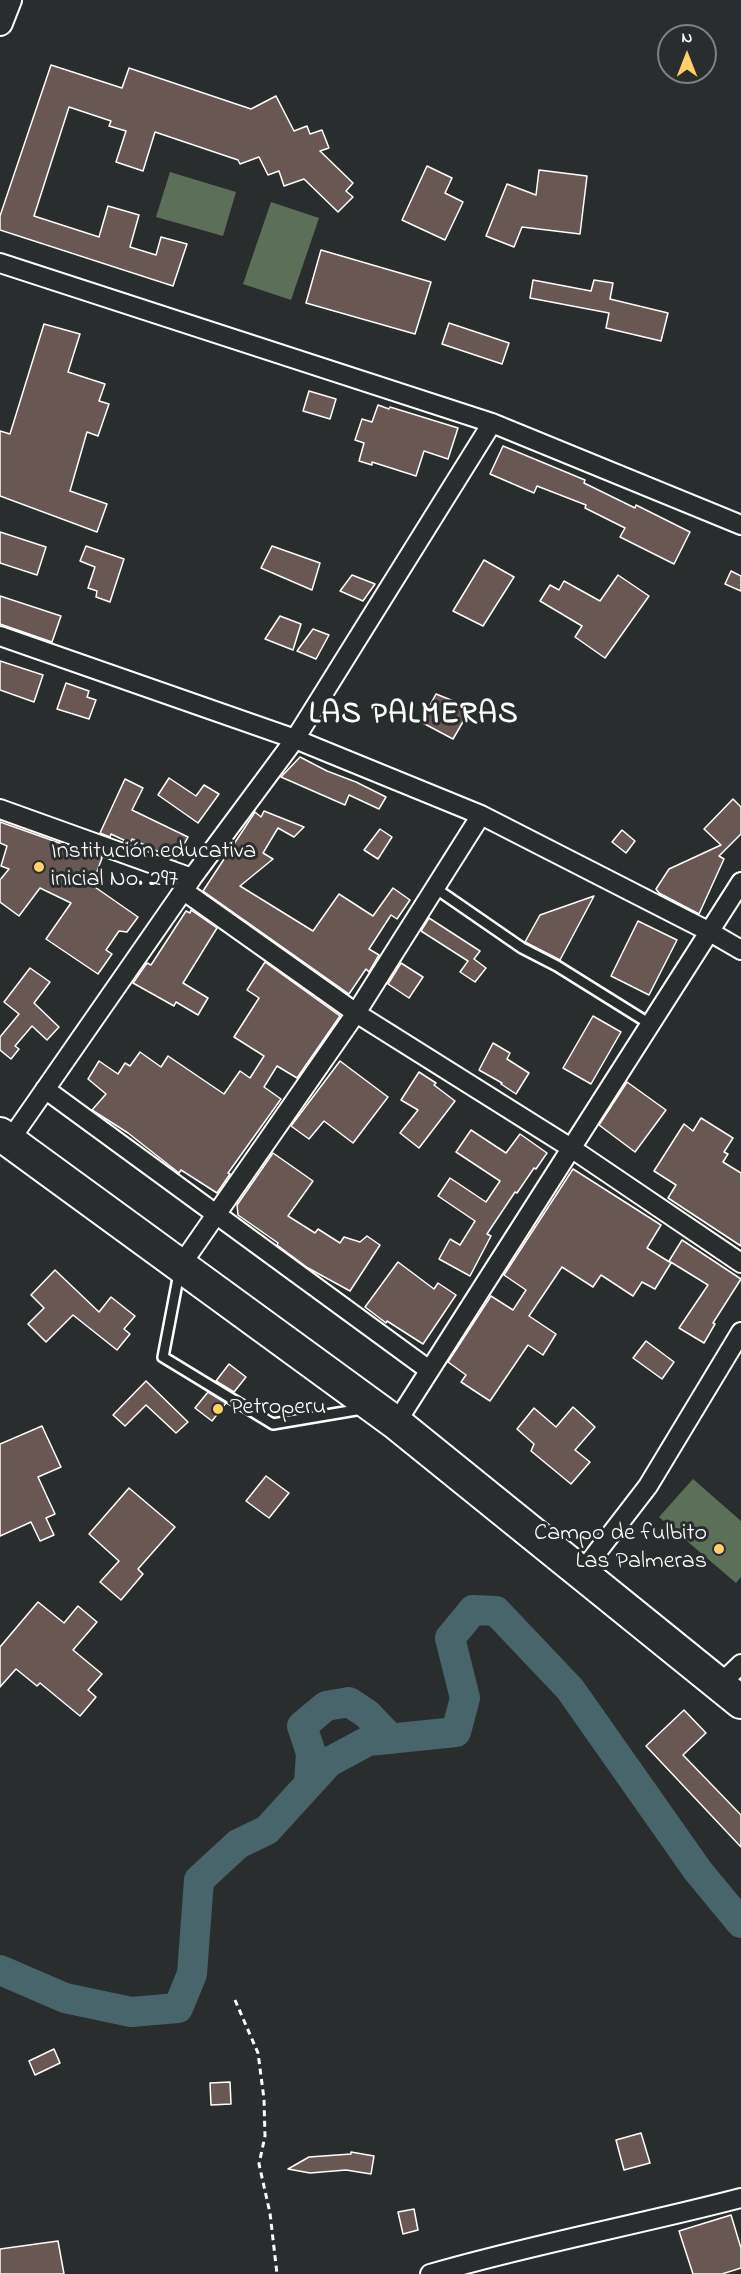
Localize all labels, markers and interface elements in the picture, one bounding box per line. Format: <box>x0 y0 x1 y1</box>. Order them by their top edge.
north arrow <box>657 24 717 84</box>
text: N <box>682 26 692 50</box>
district label: LAS PALMERAS <box>309 699 519 735</box>
place label: Institución educativa inicial No. 297 <box>51 839 256 895</box>
marker: Institución educativa inicial No. 297 <box>32 860 46 874</box>
place label: Petroperu <box>230 1395 326 1423</box>
marker: Petroperu <box>211 1402 225 1416</box>
place label: Campo de fulbito Las Palmeras <box>534 1521 707 1577</box>
marker: Campo de fulbito Las Palmeras <box>712 1542 726 1556</box>

